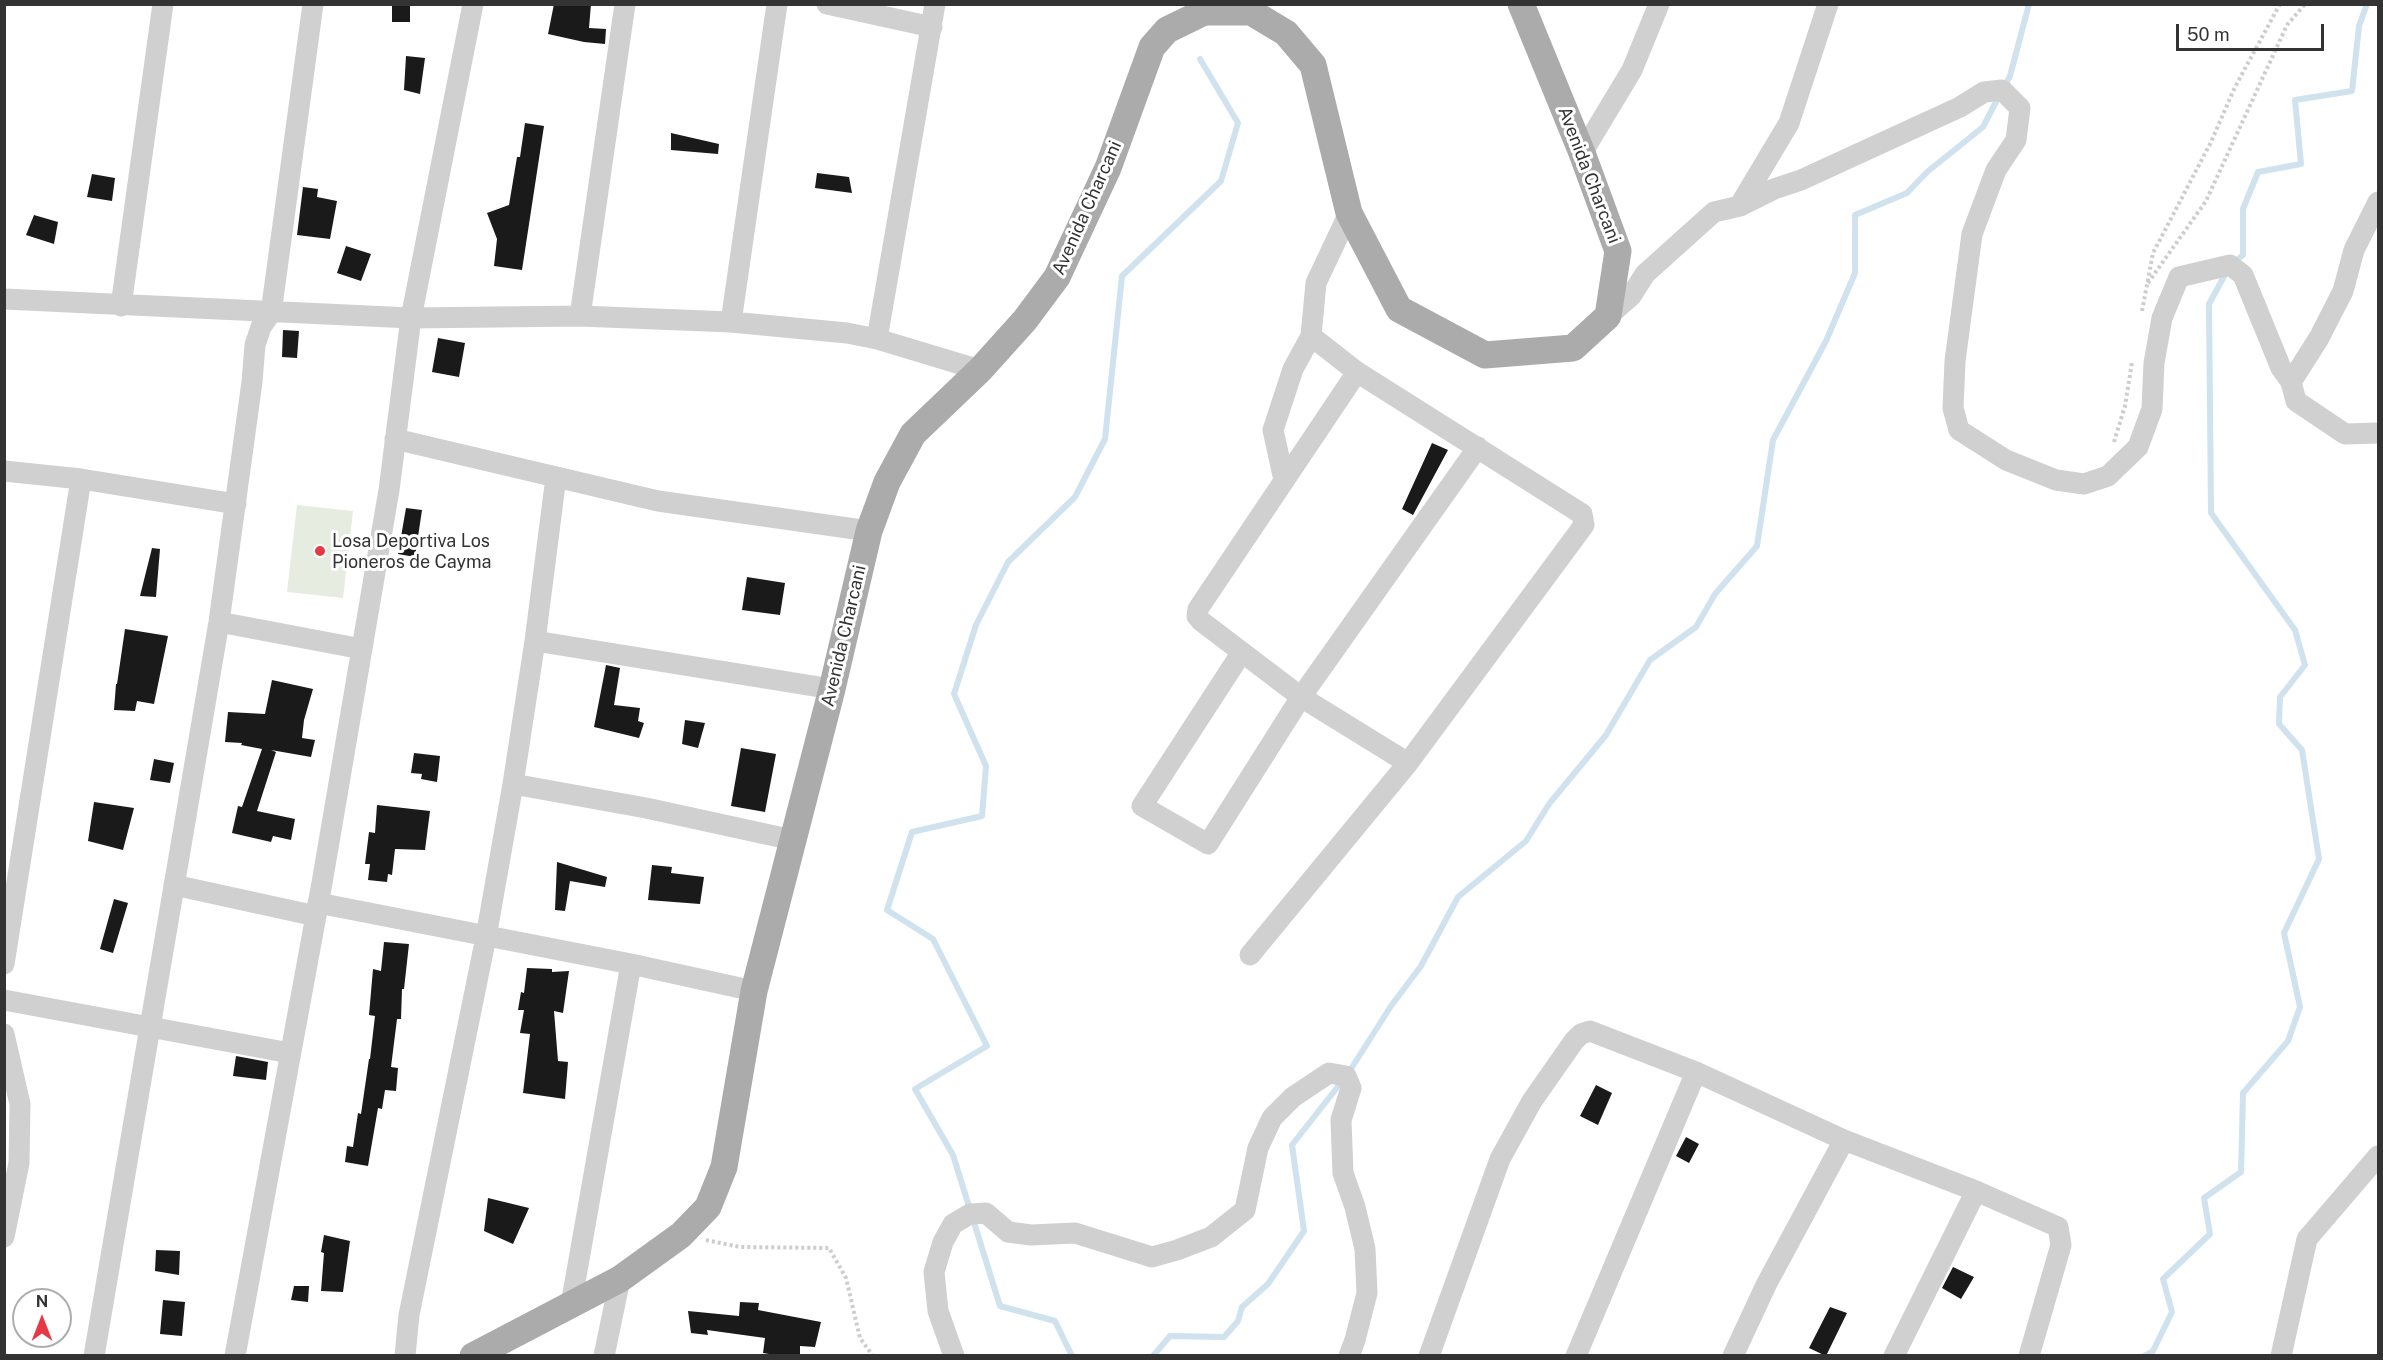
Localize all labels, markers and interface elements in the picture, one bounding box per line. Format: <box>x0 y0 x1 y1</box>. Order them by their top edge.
scale bar <box>2179 12 2328 50</box>
text: 50 m <box>2187 24 2230 45</box>
street label: Avenida Charcani <box>1553 104 1625 246</box>
street label: Avenida Charcani <box>1048 137 1126 279</box>
place label: Losa Deportiva Los Pioneros de Cayma <box>332 530 492 572</box>
marker: Losa Deportiva Los Pioneros de Cayma <box>313 544 327 558</box>
street label: Avenida Charcani <box>817 563 871 709</box>
north arrow <box>12 1288 72 1348</box>
text: N <box>36 1292 48 1311</box>

